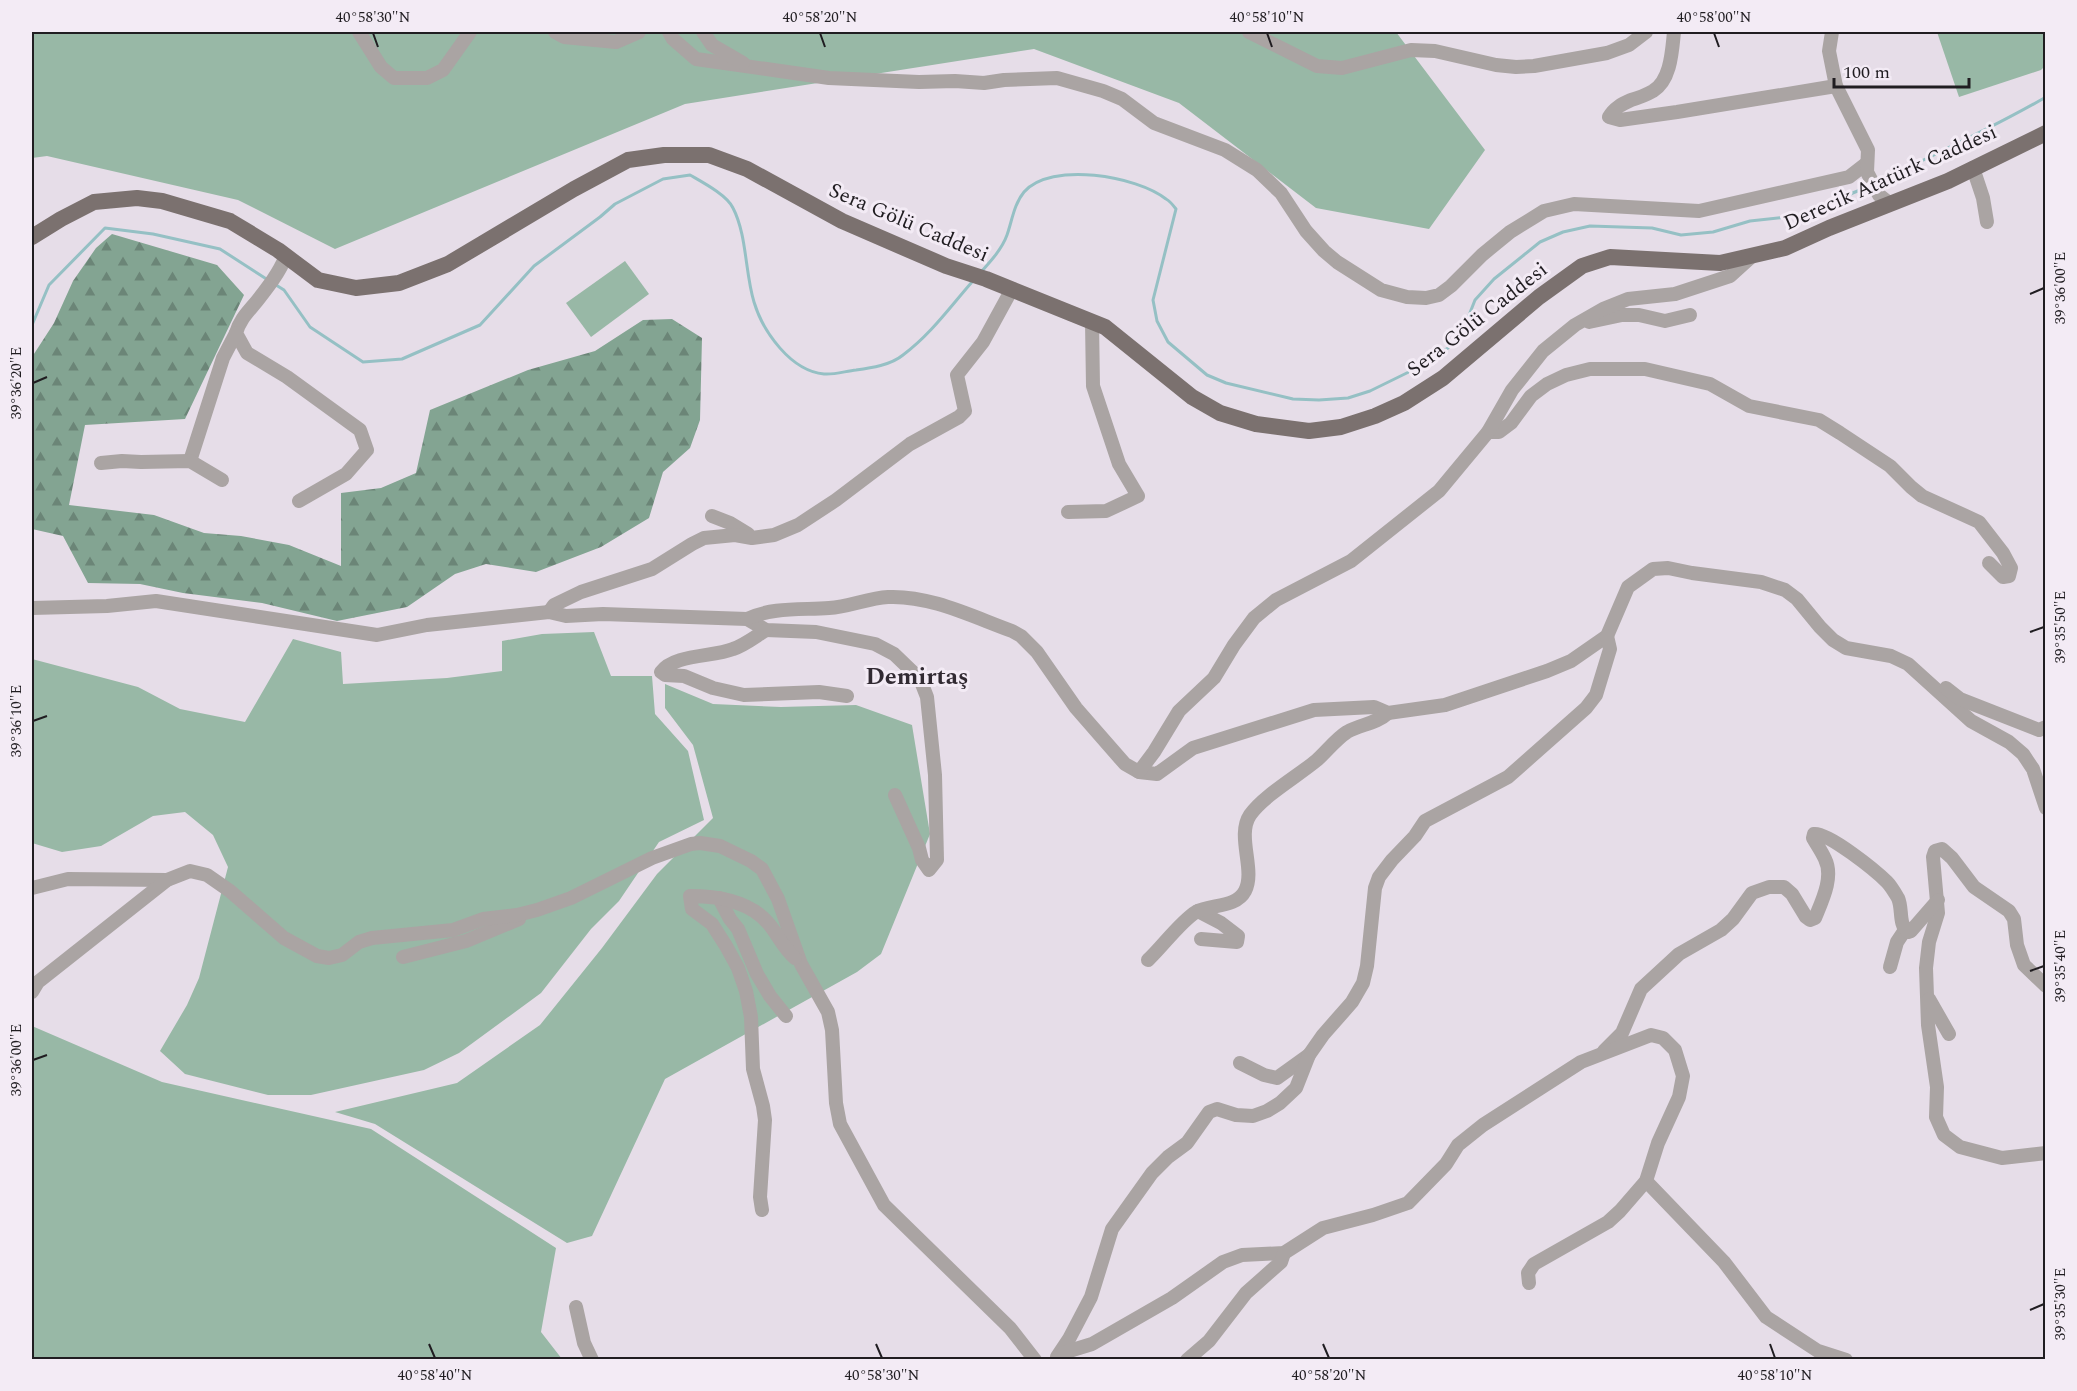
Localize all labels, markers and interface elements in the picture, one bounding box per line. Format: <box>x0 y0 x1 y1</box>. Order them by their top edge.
text: 40°58'30"N <box>336 6 411 29</box>
text: 40°58'20"N <box>783 6 858 29</box>
text: 40°58'10"N <box>1230 6 1305 29</box>
text: 40°58'00"N <box>1677 6 1752 29</box>
scale bar <box>1834 51 1969 89</box>
text: 100 m <box>1843 59 1890 86</box>
street label: Derecik Atatürk Caddesi <box>1779 116 2002 239</box>
street label: Sera Gölü Caddesi <box>824 175 994 271</box>
text: 39°36'00"E <box>2049 252 2072 324</box>
street label: Sera Gölü Caddesi <box>1400 254 1555 385</box>
text: 39°36'20"E <box>5 347 28 419</box>
text: 39°35'50"E <box>2049 591 2072 663</box>
district label: Demirtaş <box>865 659 969 695</box>
text: 39°36'10"E <box>5 685 28 757</box>
text: 39°35'40"E <box>2049 930 2072 1002</box>
text: 39°36'00"E <box>5 1024 28 1096</box>
text: 39°35'30"E <box>2049 1268 2072 1340</box>
text: 40°58'40"N <box>398 1364 473 1387</box>
text: 40°58'30"N <box>845 1364 920 1387</box>
text: 40°58'20"N <box>1292 1364 1367 1387</box>
text: 40°58'10"N <box>1738 1364 1813 1387</box>

